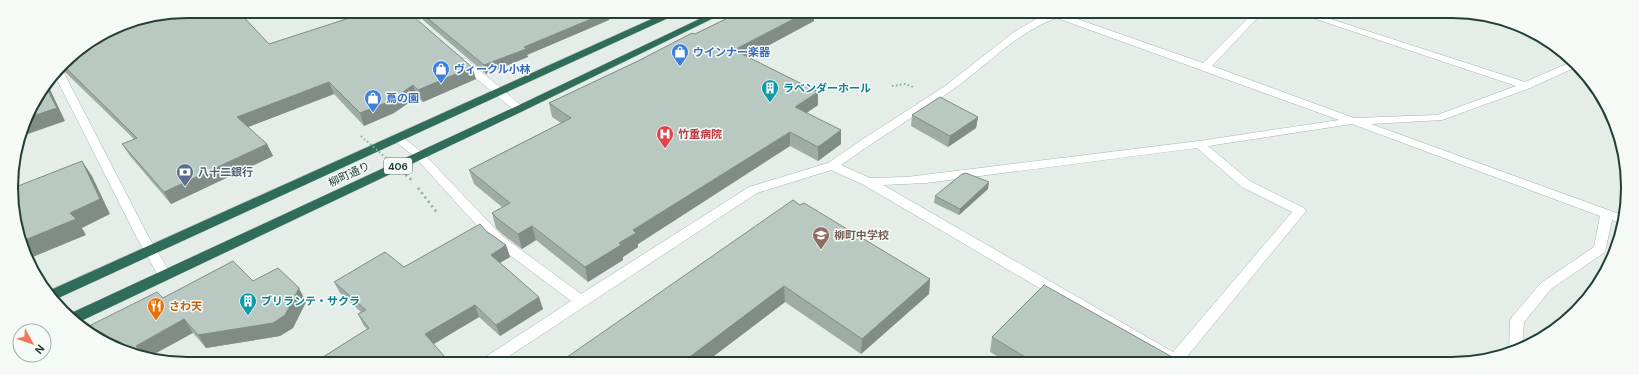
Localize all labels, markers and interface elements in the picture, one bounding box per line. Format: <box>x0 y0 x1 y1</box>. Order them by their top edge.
shop icon: ウインナー楽器 <box>670 42 690 67</box>
place label: ウインナー楽器 <box>693 45 771 59</box>
shop icon: ヴィークル小林 <box>431 59 451 84</box>
place label: ヴィークル小林 <box>454 62 531 76</box>
building icon: ラベンダーホール <box>760 78 780 103</box>
place label: ラベンダーホール <box>783 81 871 95</box>
shop icon: 蔦の園 <box>363 88 383 113</box>
place label: 蔦の園 <box>386 91 419 105</box>
hospital icon: 竹重病院 <box>655 124 675 149</box>
place label: 竹重病院 <box>678 127 722 141</box>
street label: 柳町通り <box>326 158 372 190</box>
road number: 406 <box>384 158 412 174</box>
bank icon: 八十二銀行 <box>175 162 195 187</box>
place label: 八十二銀行 <box>198 165 253 179</box>
school or university icon: 柳町中学校 <box>811 225 831 250</box>
place label: 柳町中学校 <box>834 228 889 242</box>
building icon: ブリランテ・サクラ <box>238 291 258 316</box>
place label: ブリランテ・サクラ <box>261 294 360 308</box>
restaurant icon: さわ天 <box>146 296 166 321</box>
place label: さわ天 <box>169 299 202 313</box>
north arrow <box>12 323 52 363</box>
text: N <box>32 342 48 357</box>

